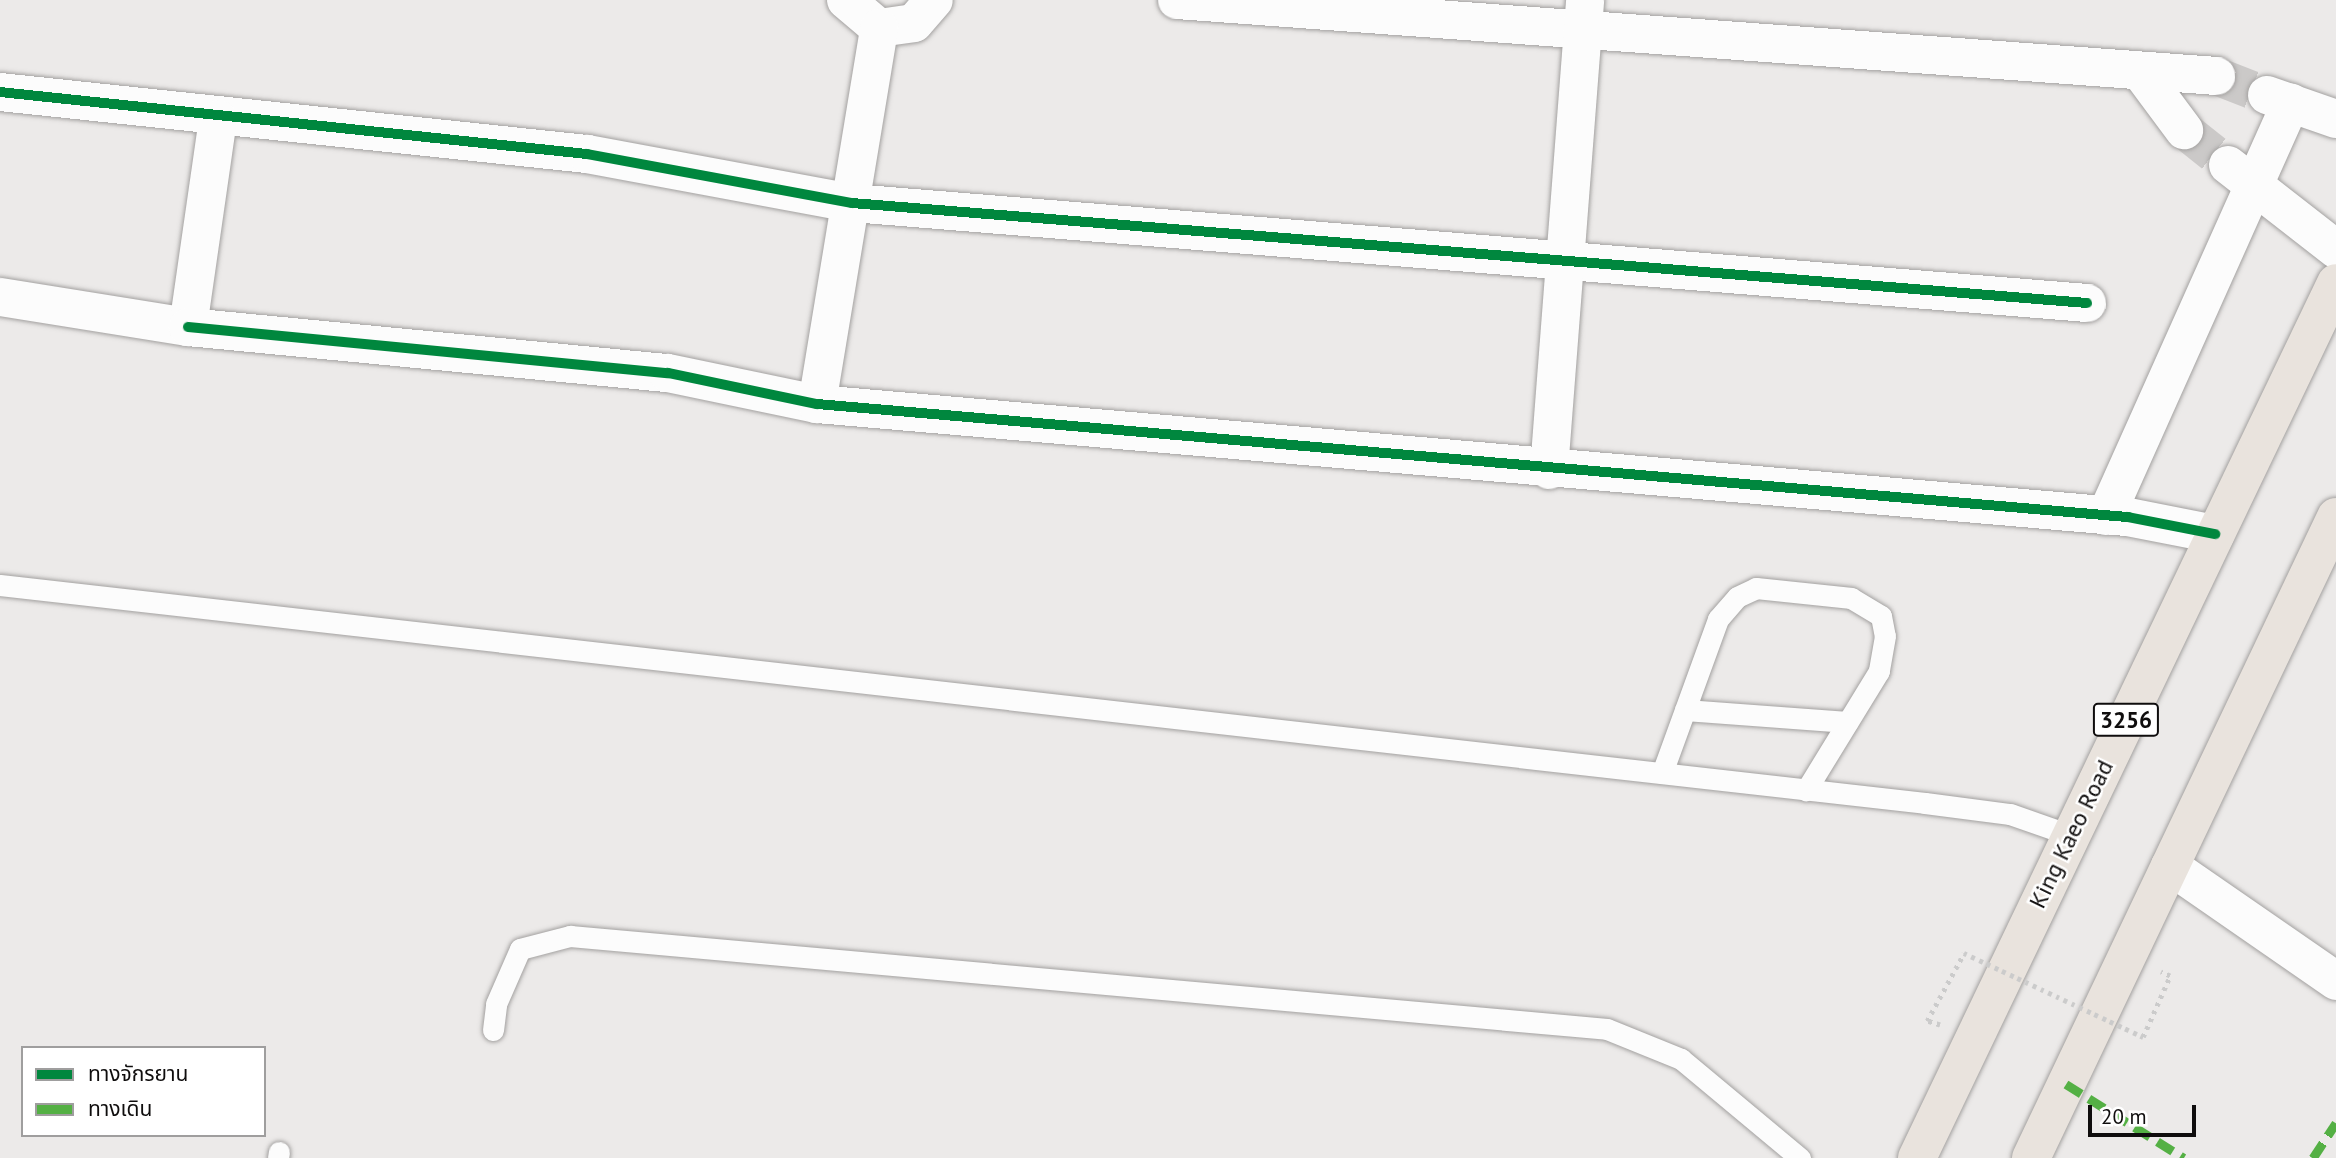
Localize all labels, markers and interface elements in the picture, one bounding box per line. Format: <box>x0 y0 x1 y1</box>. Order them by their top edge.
road number: 3256 <box>2093 700 2159 740</box>
street label: King Kaeo Road <box>2023 755 2119 913</box>
legend <box>21 1046 266 1137</box>
text: ทางจักรยาน <box>88 1060 189 1087</box>
scale bar <box>2091 1092 2200 1136</box>
text: ทางเดิน <box>88 1095 152 1122</box>
text: 20 m <box>2101 1103 2147 1130</box>

